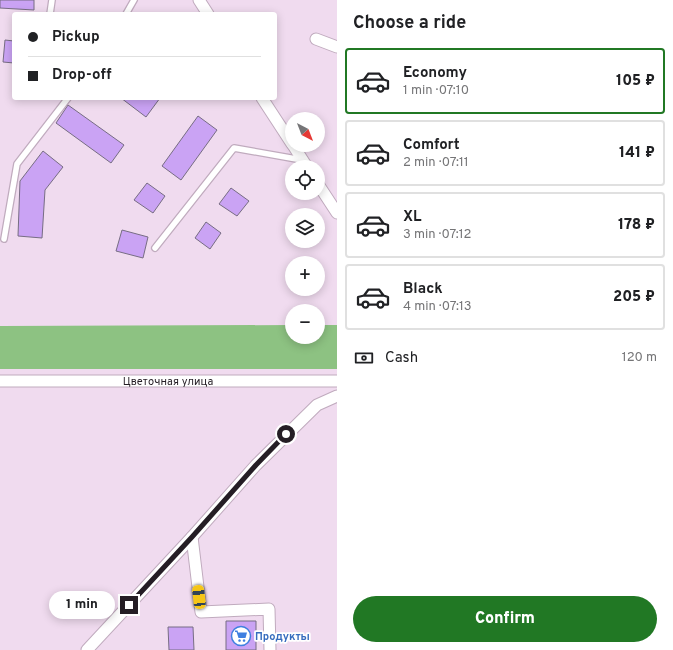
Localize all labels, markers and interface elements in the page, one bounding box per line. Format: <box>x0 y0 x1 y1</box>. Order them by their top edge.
text: Choose a ride <box>353 12 466 35</box>
text: Pickup <box>52 28 100 47</box>
icon: car <box>355 63 391 99</box>
text: Economy <box>403 64 467 83</box>
text: Drop-off <box>52 66 112 85</box>
text: 105 ₽ <box>616 72 655 91</box>
text: 1 min · 07:10 <box>403 83 469 99</box>
north arrow <box>285 112 325 152</box>
map controls <box>285 112 325 344</box>
icon: car <box>355 135 391 171</box>
text: Comfort <box>403 136 460 155</box>
text: 141 ₽ <box>619 144 655 163</box>
text: 2 min · 07:11 <box>403 155 469 171</box>
button: locate <box>285 160 325 200</box>
icon: car <box>355 207 391 243</box>
button: layers <box>285 208 325 248</box>
text: XL <box>403 208 421 227</box>
text: 178 ₽ <box>618 216 655 235</box>
text: 3 min · 07:12 <box>403 227 472 243</box>
button: + <box>285 256 325 296</box>
icon: car <box>355 279 391 315</box>
text: Black <box>403 280 443 299</box>
text: 205 ₽ <box>613 288 655 307</box>
text: 4 min · 07:13 <box>403 299 472 315</box>
button: − <box>285 304 325 344</box>
icon: cash <box>353 347 375 369</box>
text: Cash <box>385 349 418 368</box>
text: 120 m <box>622 350 657 366</box>
street label: Цветочная улица <box>123 375 214 389</box>
route start <box>277 425 295 443</box>
car <box>192 584 206 610</box>
callout: 1 min <box>49 591 115 619</box>
route end <box>120 596 138 614</box>
button: Confirm <box>353 596 657 642</box>
text: 1 min <box>66 597 98 613</box>
supermarket icon: Продукты <box>230 625 252 647</box>
place label: Продукты <box>255 630 310 644</box>

